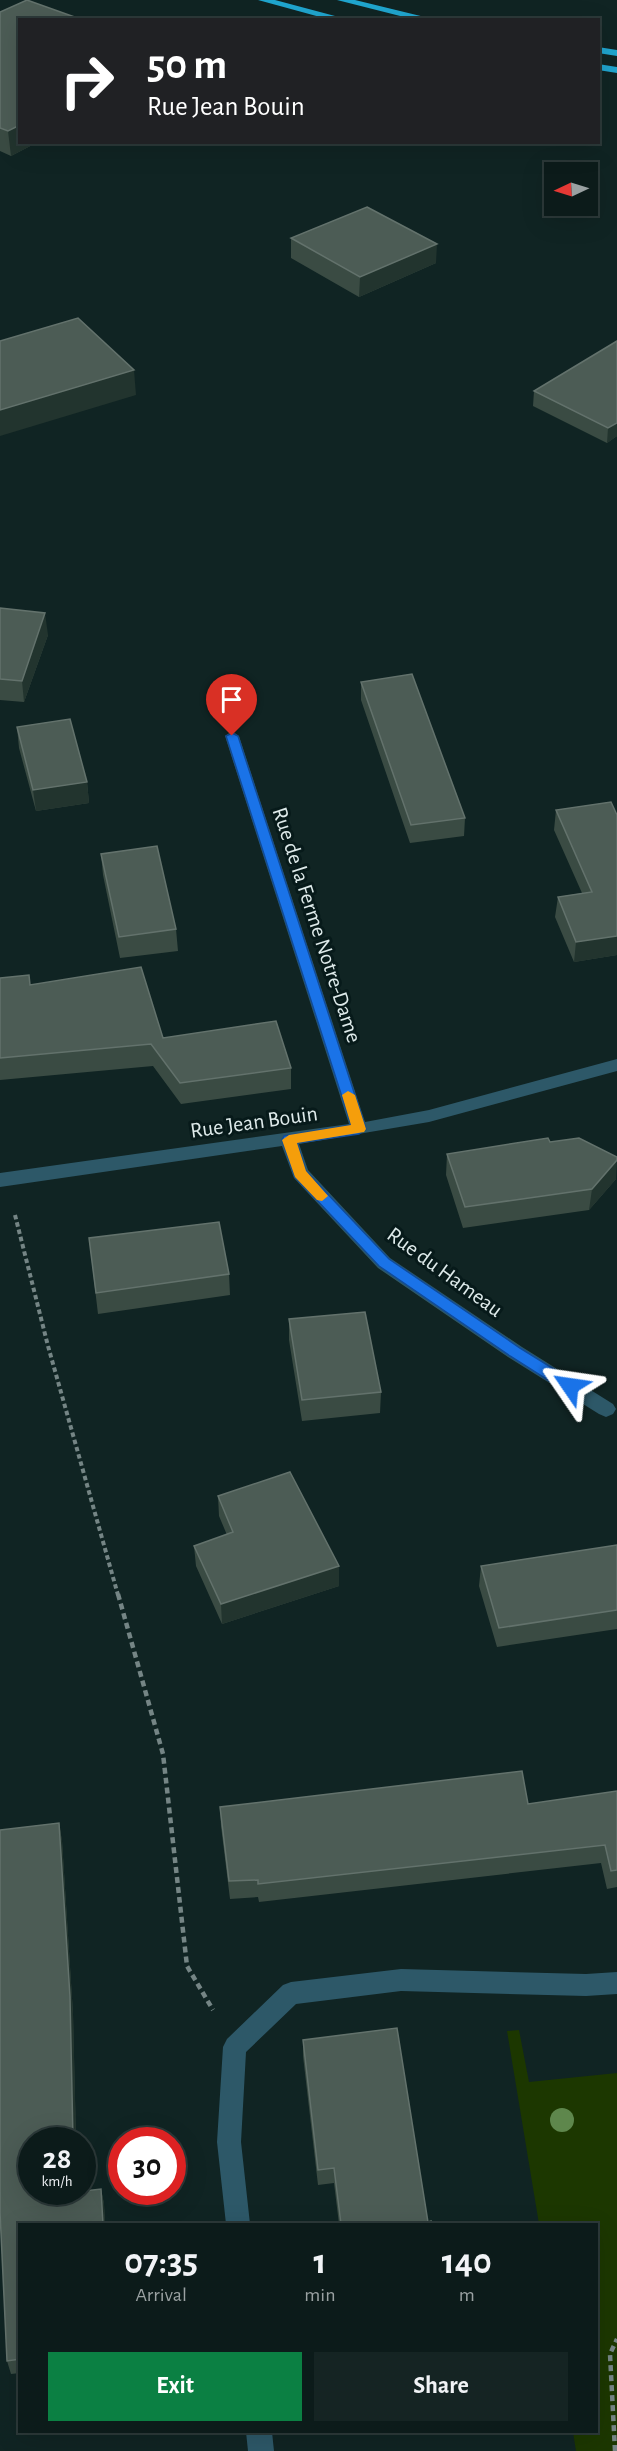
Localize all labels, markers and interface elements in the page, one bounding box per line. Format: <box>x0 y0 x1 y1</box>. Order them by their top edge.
icon: right <box>48 42 126 120</box>
text: 50 m <box>147 44 227 86</box>
text: Rue Jean Bouin <box>147 93 305 120</box>
north arrow <box>544 162 598 216</box>
map controls <box>544 162 598 216</box>
pin <box>206 674 257 736</box>
icon: arrive <box>215 683 248 716</box>
street label: Rue de la Ferme Notre-Dame <box>269 805 365 1045</box>
street label: Rue Jean Bouin <box>189 1102 319 1142</box>
street label: Rue du Hameau <box>383 1223 507 1321</box>
position arrow <box>538 1354 602 1418</box>
speed limit sign: 30 <box>108 2127 186 2205</box>
text: 28 <box>43 2144 71 2174</box>
text: km/h <box>42 2174 72 2189</box>
text: 07:35 <box>124 2244 198 2280</box>
text: 1 <box>313 2244 326 2280</box>
text: 140 <box>442 2244 492 2280</box>
text: Arrival <box>135 2285 187 2305</box>
text: min <box>304 2285 335 2305</box>
text: m <box>459 2285 475 2305</box>
button: Exit <box>48 2352 302 2421</box>
button: Share <box>314 2352 568 2421</box>

